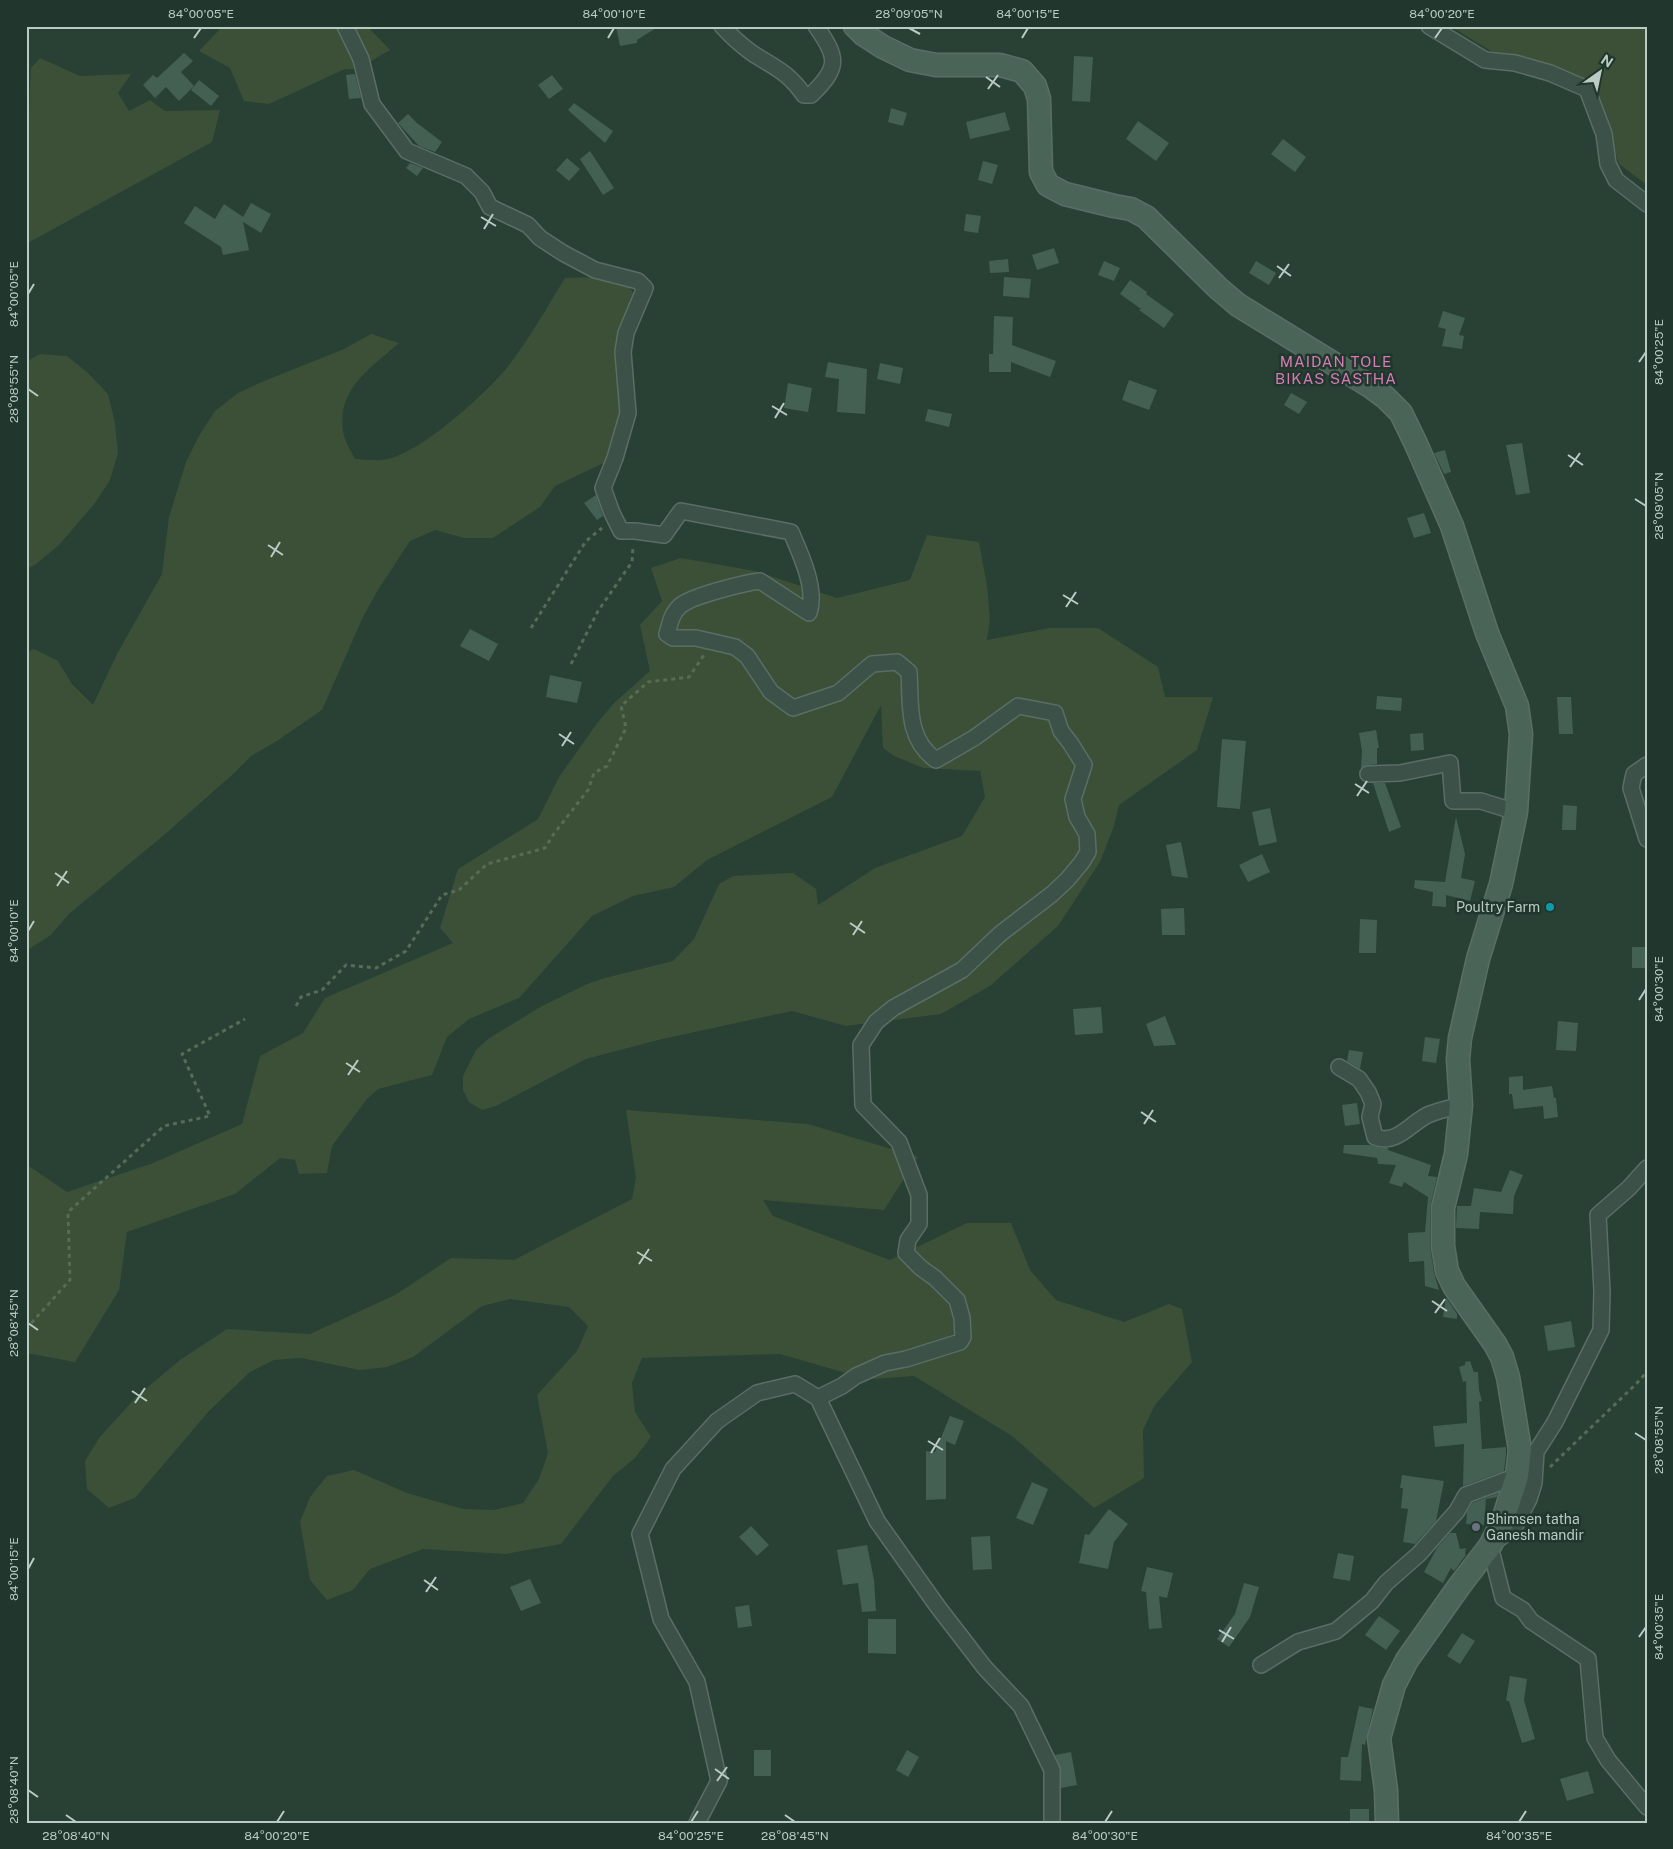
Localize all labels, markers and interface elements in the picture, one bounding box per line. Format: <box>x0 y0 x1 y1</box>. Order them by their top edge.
text: 84°00'05"E <box>168 7 234 21</box>
text: 84°00'10"E <box>582 7 646 21</box>
text: 28°09'05"N <box>875 7 943 21</box>
text: 84°00'15"E <box>996 7 1060 21</box>
text: 84°00'20"E <box>1409 7 1475 21</box>
north arrow <box>1576 48 1626 98</box>
text: N <box>1598 51 1616 71</box>
text: 84°00'05"E <box>7 261 21 327</box>
text: 84°00'25"E <box>1652 319 1666 385</box>
district label: MAIDAN TOLE BIKAS SASTHA <box>1275 353 1397 387</box>
text: 28°08'55"N <box>7 355 21 423</box>
text: 28°09'05"N <box>1652 472 1666 540</box>
text: 84°00'10"E <box>7 899 21 963</box>
place label: Poultry Farm <box>1456 899 1540 915</box>
marker: Poultry Farm <box>1544 901 1556 913</box>
text: 84°00'30"E <box>1652 956 1666 1022</box>
text: 28°08'45"N <box>7 1289 21 1357</box>
text: 28°08'55"N <box>1652 1406 1666 1474</box>
place label: Bhimsen tatha Ganesh mandir <box>1486 1511 1584 1543</box>
marker: Bhimsen tatha Ganesh mandir <box>1470 1521 1482 1533</box>
text: 84°00'15"E <box>7 1537 21 1601</box>
text: 84°00'35"E <box>1652 1594 1666 1660</box>
text: 28°08'40"N <box>7 1756 21 1824</box>
text: 28°08'40"N <box>42 1829 110 1843</box>
text: 84°00'20"E <box>244 1829 310 1843</box>
text: 84°00'25"E <box>658 1829 724 1843</box>
text: 28°08'45"N <box>761 1829 829 1843</box>
text: 84°00'30"E <box>1072 1829 1138 1843</box>
text: 84°00'35"E <box>1486 1829 1552 1843</box>

